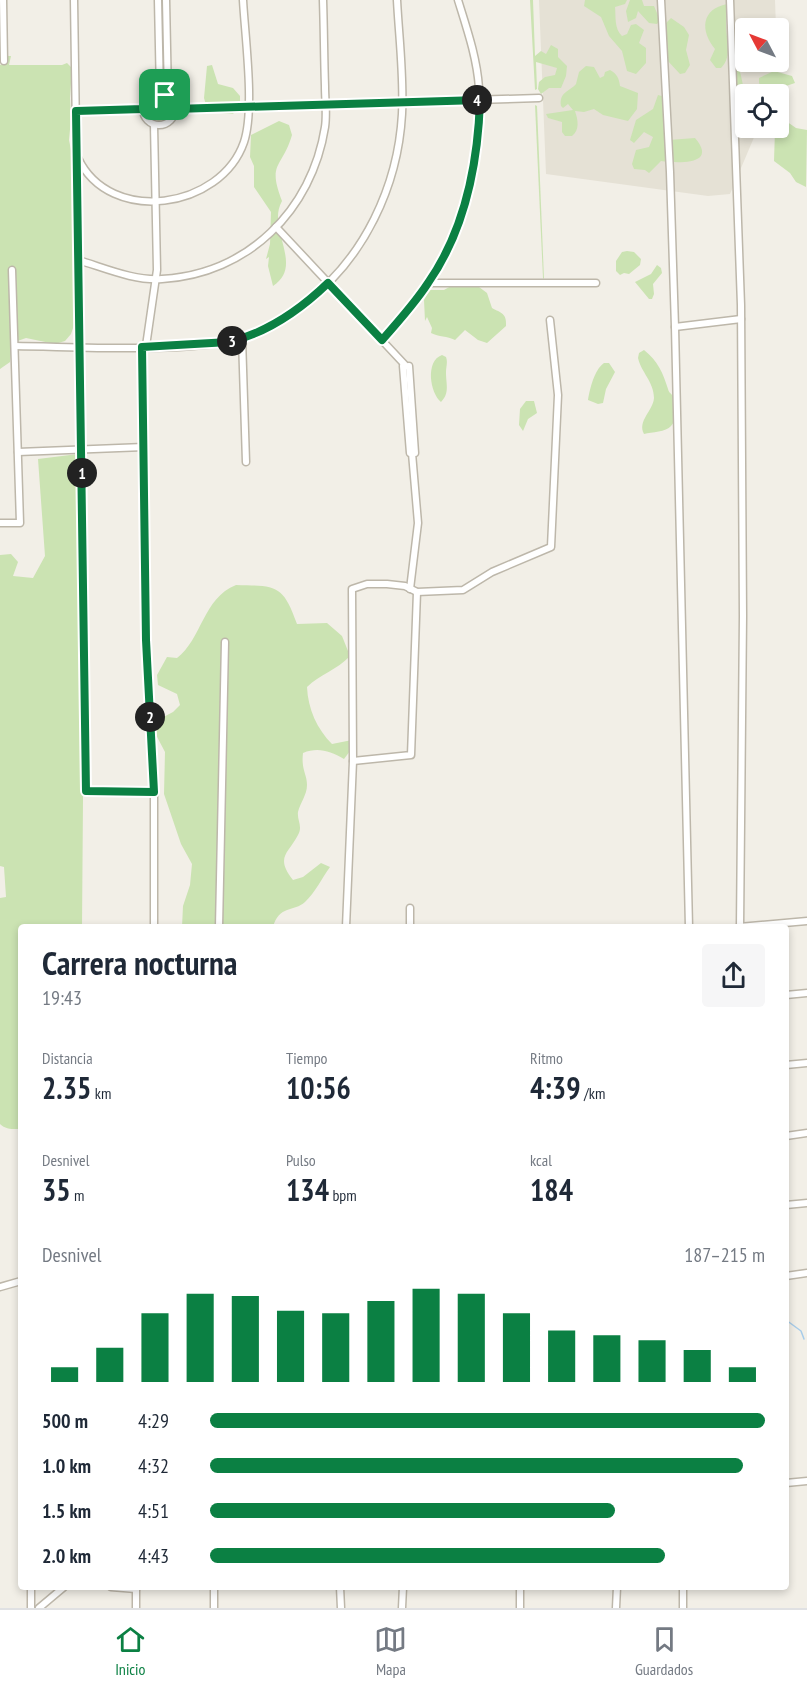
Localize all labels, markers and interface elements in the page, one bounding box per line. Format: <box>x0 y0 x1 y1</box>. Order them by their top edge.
north arrow <box>735 18 789 72</box>
map controls <box>735 18 789 138</box>
pin <box>139 69 190 120</box>
icon: arrive <box>148 78 181 111</box>
button: locate <box>735 84 789 138</box>
pin: 4 <box>462 85 492 115</box>
text: 4 <box>473 90 481 110</box>
pin: 3 <box>217 326 247 356</box>
text: 3 <box>228 331 236 351</box>
pin: 1 <box>67 458 97 488</box>
text: 1 <box>78 463 86 483</box>
pin: 2 <box>135 702 165 732</box>
text: 2 <box>146 707 154 727</box>
text: Carrera nocturna <box>42 941 237 984</box>
button: share <box>702 944 765 1007</box>
text: 19:43 <box>42 985 82 1011</box>
text: Distancia <box>42 1048 93 1068</box>
text: Tiempo <box>286 1048 328 1068</box>
text: Ritmo <box>530 1048 563 1068</box>
text: 2.35 <box>42 1068 91 1107</box>
text: 10:56 <box>286 1068 351 1107</box>
text: 4:39 <box>530 1068 581 1107</box>
text: km <box>91 1083 111 1103</box>
text: /km <box>581 1083 605 1103</box>
text: Desnivel <box>42 1150 89 1170</box>
text: Pulso <box>286 1150 316 1170</box>
text: kcal <box>530 1150 552 1170</box>
text: 35 <box>42 1170 71 1209</box>
text: 134 <box>286 1170 329 1209</box>
text: 184 <box>530 1170 573 1209</box>
text: m <box>71 1185 85 1205</box>
text: bpm <box>329 1185 357 1205</box>
text: Desnivel <box>42 1242 101 1268</box>
text: 187–215 m <box>684 1242 765 1268</box>
text: 500 m <box>42 1408 88 1434</box>
text: 4:29 <box>138 1408 169 1434</box>
text: 1.0 km <box>42 1453 91 1479</box>
text: 4:32 <box>138 1453 169 1479</box>
text: 1.5 km <box>42 1498 91 1524</box>
text: 4:51 <box>138 1498 169 1524</box>
text: 2.0 km <box>42 1543 91 1569</box>
text: 4:43 <box>138 1543 169 1569</box>
tab: Inicio <box>114 1623 147 1679</box>
tab: Mapa <box>374 1623 407 1679</box>
tab: Guardados <box>635 1623 693 1679</box>

